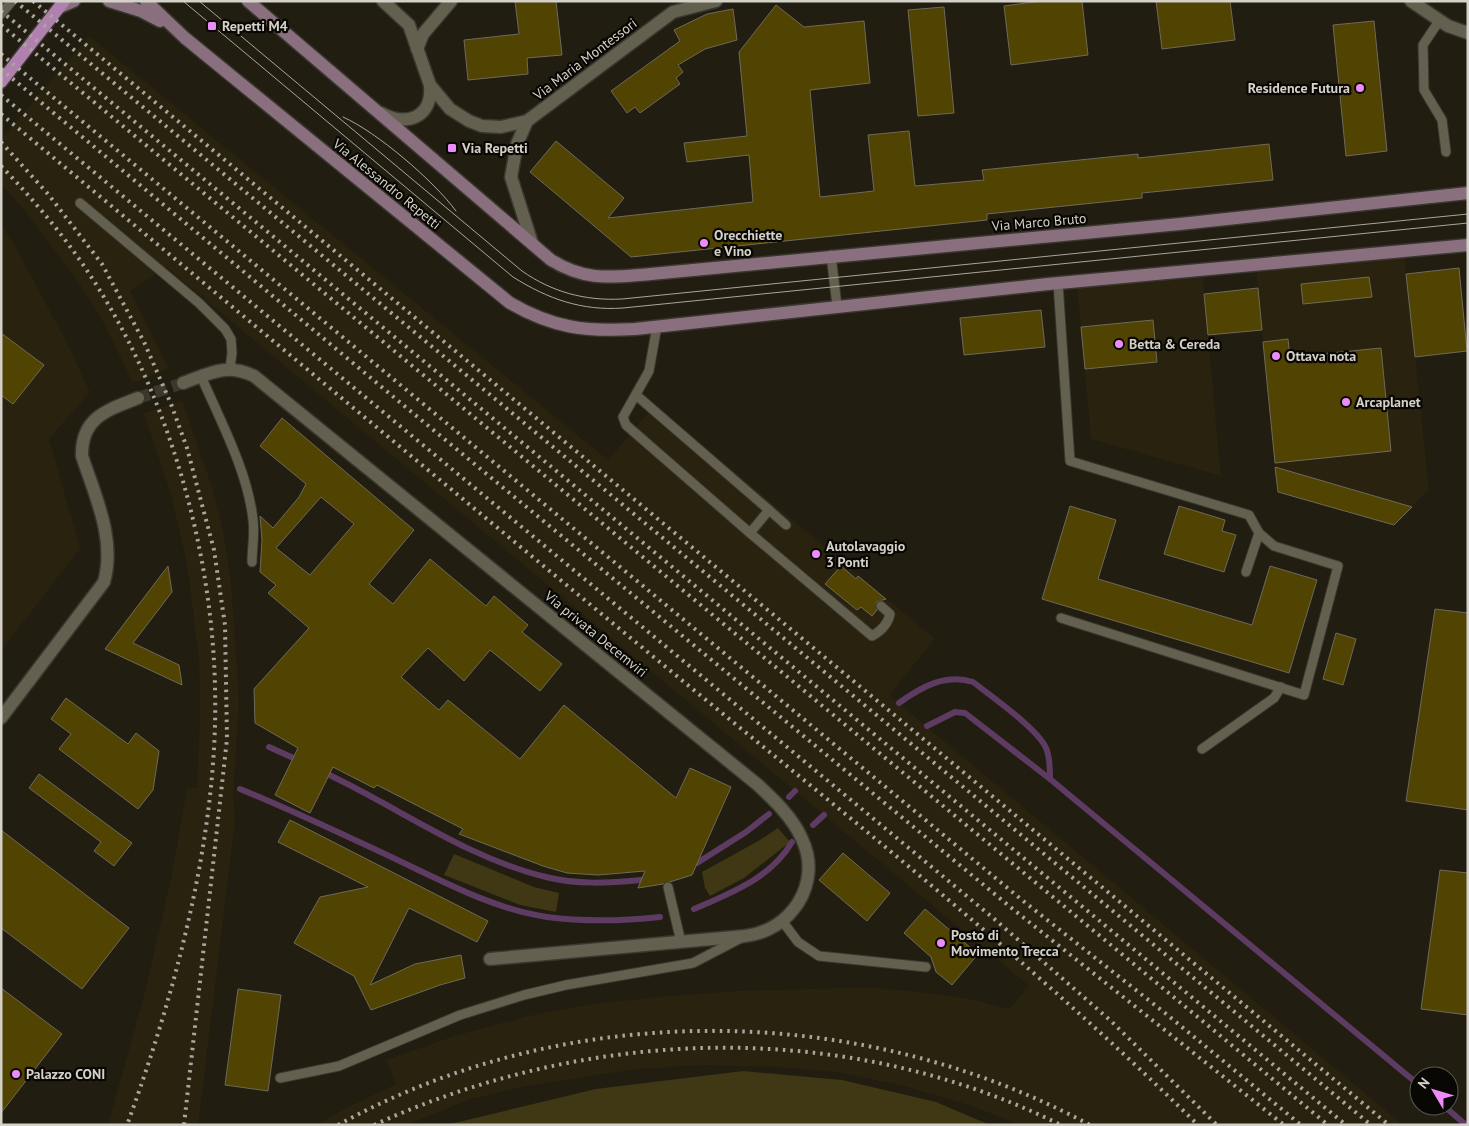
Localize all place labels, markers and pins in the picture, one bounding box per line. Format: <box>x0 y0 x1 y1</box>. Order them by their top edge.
place label: Repetti M4 <box>222 17 288 35</box>
marker: Repetti M4 <box>206 20 218 32</box>
place label: Residence Futura <box>1248 79 1350 97</box>
marker: Residence Futura <box>1354 82 1366 94</box>
place label: Via Repetti <box>461 139 528 157</box>
marker: Via Repetti <box>446 142 458 154</box>
place label: Orecchiette e Vino <box>714 226 782 260</box>
marker: Orecchiette e Vino <box>698 237 710 249</box>
place label: Betta & Cereda <box>1129 335 1220 353</box>
marker: Betta & Cereda <box>1113 338 1125 350</box>
place label: Ottava nota <box>1286 347 1356 365</box>
marker: Ottava nota <box>1270 350 1282 362</box>
place label: Arcaplanet <box>1356 393 1421 411</box>
marker: Arcaplanet <box>1340 396 1352 408</box>
place label: Autolavaggio 3 Ponti <box>826 537 906 571</box>
marker: Autolavaggio 3 Ponti <box>810 548 822 560</box>
place label: Posto di Movimento Trecca <box>951 926 1059 960</box>
marker: Posto di Movimento Trecca <box>935 937 947 949</box>
place label: Palazzo CONI <box>26 1065 105 1083</box>
marker: Palazzo CONI <box>10 1068 22 1080</box>

